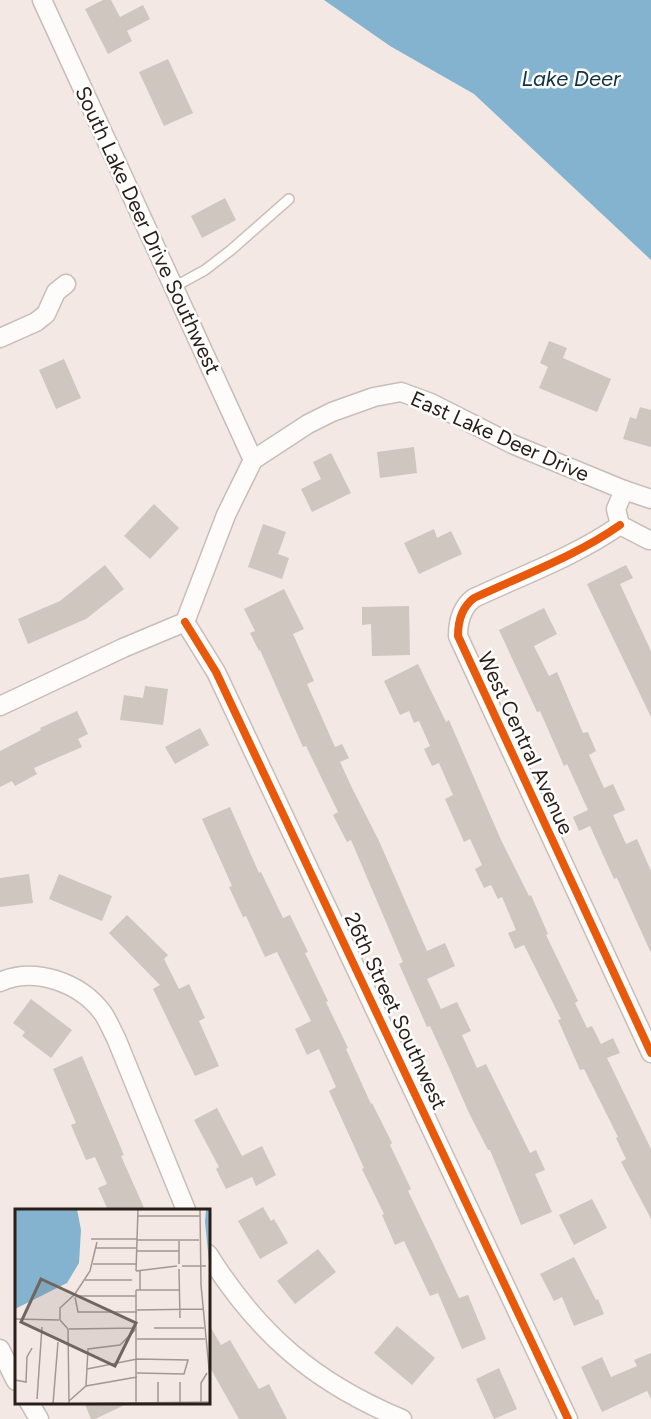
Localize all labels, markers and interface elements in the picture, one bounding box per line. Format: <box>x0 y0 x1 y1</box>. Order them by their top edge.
water label: Lake Deer <box>522 65 622 92</box>
street label: South Lake Deer Drive Southwest <box>70 82 226 378</box>
street label: East Lake Deer Drive <box>407 385 593 487</box>
street label: West Central Avenue <box>473 648 579 838</box>
street label: 26th Street Southwest <box>339 909 453 1113</box>
inset map <box>15 1209 210 1404</box>

